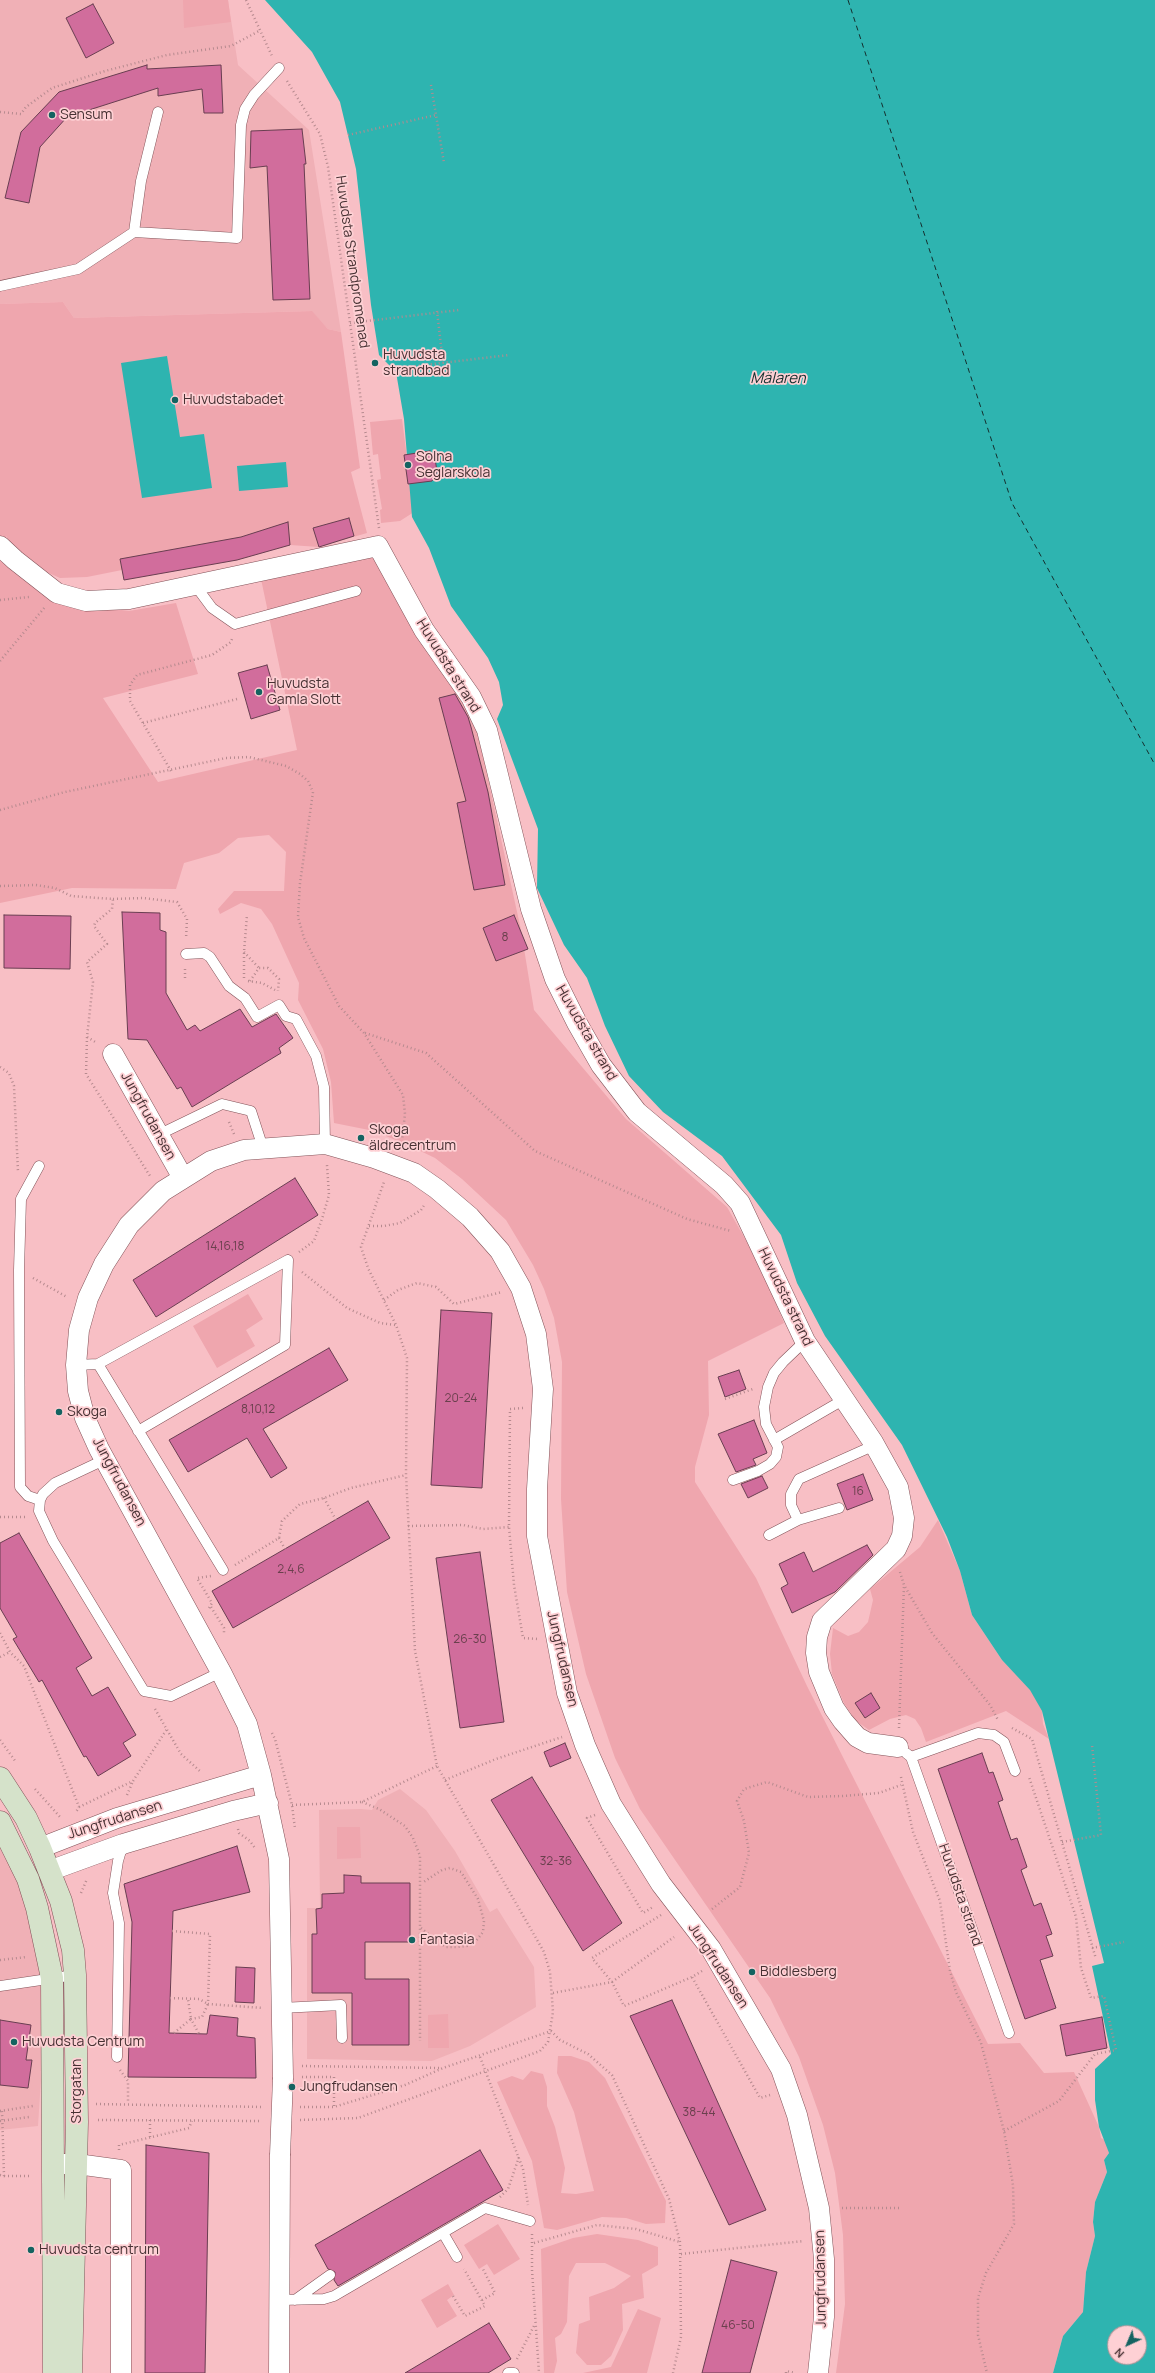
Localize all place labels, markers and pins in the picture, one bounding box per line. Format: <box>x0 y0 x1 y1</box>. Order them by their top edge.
place label: Sensum <box>60 107 112 123</box>
marker: Sensum <box>47 110 57 120</box>
place label: Huvudsta strandbad <box>383 347 449 380</box>
marker: Huvudsta strandbad <box>370 358 380 368</box>
place label: Huvudstabadet <box>183 392 284 408</box>
marker: Huvudstabadet <box>170 395 180 405</box>
place label: Solna Seglarskola <box>416 449 490 482</box>
marker: Solna Seglarskola <box>403 460 413 470</box>
place label: Huvudsta Gamla Slott <box>267 676 341 708</box>
marker: Huvudsta Gamla Slott <box>254 687 264 697</box>
place label: Skoga äldrecentrum <box>369 1122 456 1154</box>
marker: Skoga äldrecentrum <box>356 1133 366 1143</box>
place label: Skoga <box>67 1404 107 1420</box>
marker: Skoga <box>54 1407 64 1417</box>
place label: Fantasia <box>420 1932 475 1948</box>
marker: Fantasia <box>407 1935 417 1945</box>
place label: Biddlesberg <box>760 1964 837 1980</box>
marker: Biddlesberg <box>747 1967 757 1977</box>
place label: Huvudsta Centrum <box>22 2034 144 2050</box>
marker: Huvudsta Centrum <box>9 2037 19 2047</box>
place label: Jungfrudansen <box>300 2079 398 2095</box>
marker: Jungfrudansen <box>287 2082 297 2092</box>
place label: Huvudsta centrum <box>39 2242 159 2258</box>
marker: Huvudsta centrum <box>26 2245 36 2255</box>

